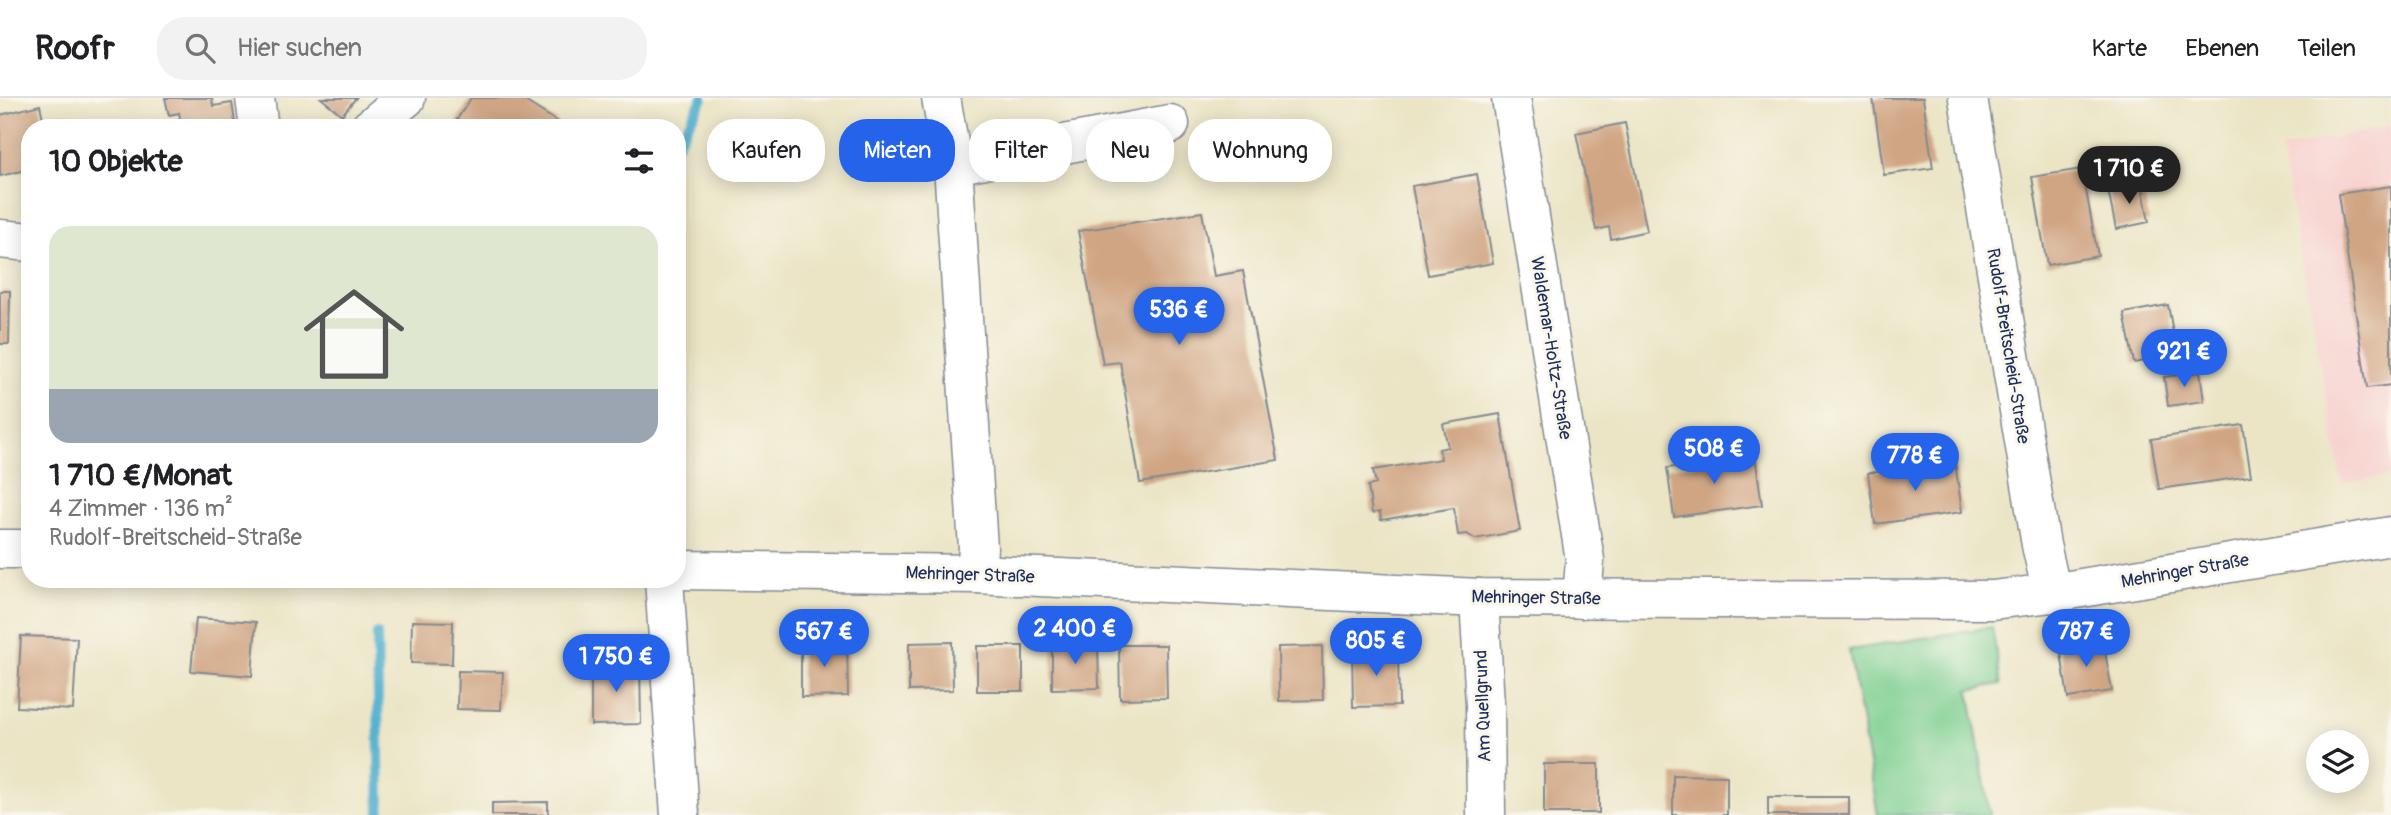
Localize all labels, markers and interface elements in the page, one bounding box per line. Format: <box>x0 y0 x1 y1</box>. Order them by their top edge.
search box <box>157 17 647 80</box>
text: Roofr <box>35 28 115 69</box>
icon: search <box>181 29 219 67</box>
text: Hier suchen <box>237 32 362 64</box>
text: Karte <box>2092 34 2147 63</box>
text: Ebenen <box>2185 34 2259 63</box>
text: Teilen <box>2297 34 2356 63</box>
chip: Kaufen <box>707 119 825 182</box>
chip: Mieten <box>839 119 955 182</box>
chip: Filter <box>969 119 1072 182</box>
chip: Neu <box>1086 119 1174 182</box>
chip: Wohnung <box>1188 119 1332 182</box>
icon: filters <box>620 142 658 180</box>
text: 10 Objekte <box>49 143 183 180</box>
pin: 1 710 € <box>2064 146 2194 206</box>
text: 1 710 € <box>2093 154 2165 183</box>
street label: Rudolf-Breitscheid-Straße <box>1981 246 2035 446</box>
street label: Waldemar-Holtz-Straße <box>1525 255 1577 441</box>
icon: home <box>291 271 417 397</box>
pin: 536 € <box>1130 288 1228 347</box>
text: 536 € <box>1150 295 1208 324</box>
pin: 921 € <box>2135 330 2233 389</box>
text: 921 € <box>2157 337 2211 366</box>
pin: 508 € <box>1665 426 1763 486</box>
text: 508 € <box>1684 434 1744 463</box>
pin: 778 € <box>1866 434 1964 493</box>
text: 778 € <box>1887 441 1943 470</box>
text: 1 710 €/Monat <box>49 457 232 494</box>
text: 4 Zimmer · 136 m² <box>49 494 233 523</box>
text: Rudolf-Breitscheid-Straße <box>49 523 302 552</box>
street label: Mehringer Straße <box>2119 548 2251 594</box>
street label: Mehringer Straße <box>905 561 1035 589</box>
street label: Mehringer Straße <box>1471 585 1601 611</box>
pin: 2 400 € <box>1010 606 1140 666</box>
pin: 567 € <box>775 610 873 669</box>
pin: 787 € <box>2037 610 2135 669</box>
text: 2 400 € <box>1034 614 1116 643</box>
text: 567 € <box>795 617 853 646</box>
text: 787 € <box>2058 617 2114 646</box>
pin: 805 € <box>1327 618 1425 678</box>
text: 805 € <box>1346 626 1406 655</box>
pin: 1 750 € <box>551 634 681 694</box>
text: 1 750 € <box>579 642 653 671</box>
street label: Am Quellgrund <box>1470 650 1496 762</box>
map controls <box>2306 730 2369 793</box>
button: layers <box>2306 730 2369 793</box>

